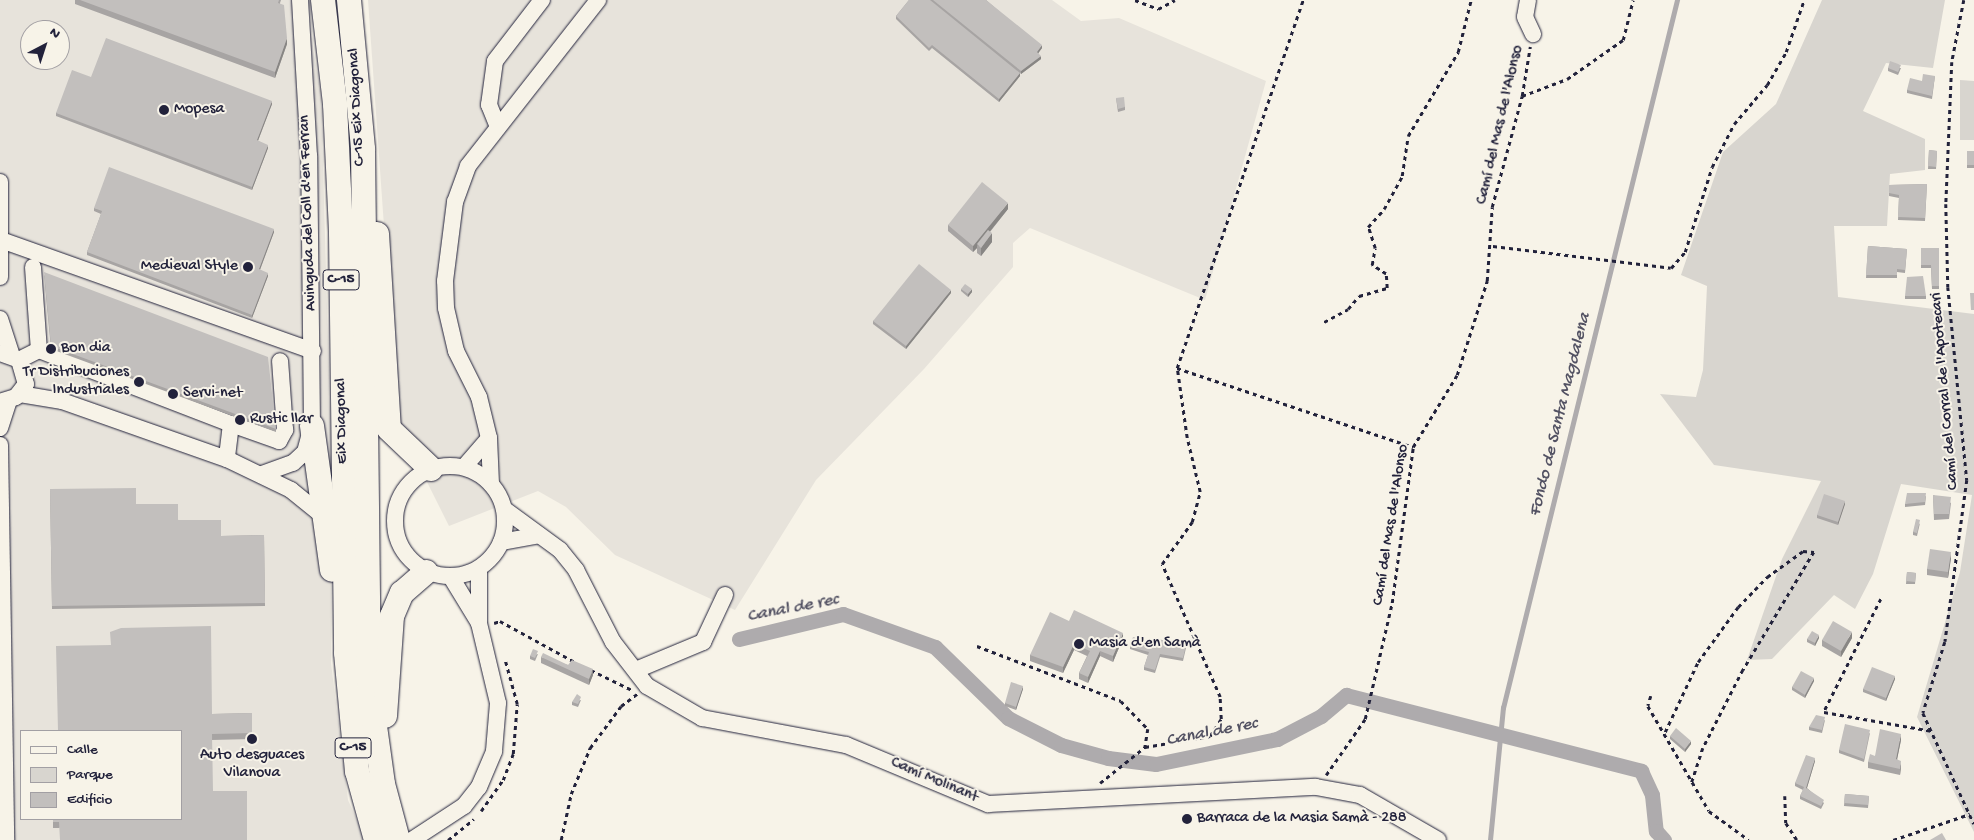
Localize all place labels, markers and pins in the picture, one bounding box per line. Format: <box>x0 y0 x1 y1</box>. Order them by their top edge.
place label: Mopesa <box>174 100 224 120</box>
marker: Mopesa <box>158 104 170 116</box>
place label: Medieval Style <box>141 257 238 277</box>
marker: Medieval Style <box>242 261 254 273</box>
place label: Bon dia <box>61 339 111 359</box>
marker: Bon dia <box>45 343 57 355</box>
place label: Tr Distribuciones Industriales <box>23 363 129 401</box>
marker: Tr Distribuciones Industriales <box>133 376 145 388</box>
place label: Servi-net <box>183 384 242 404</box>
marker: Servi-net <box>167 388 179 400</box>
place label: Rustic llar <box>250 410 313 430</box>
marker: Rustic llar <box>234 414 246 426</box>
place label: Masia d'en Samà <box>1089 634 1201 654</box>
marker: Masia d'en Samà <box>1073 638 1085 650</box>
marker: Auto desguaces Vilanova <box>246 733 258 745</box>
place label: Auto desguaces Vilanova <box>200 746 304 784</box>
place label: Barraca de la Masia Samà - 288 <box>1197 809 1407 829</box>
marker: Barraca de la Masia Samà - 288 <box>1181 813 1193 825</box>

